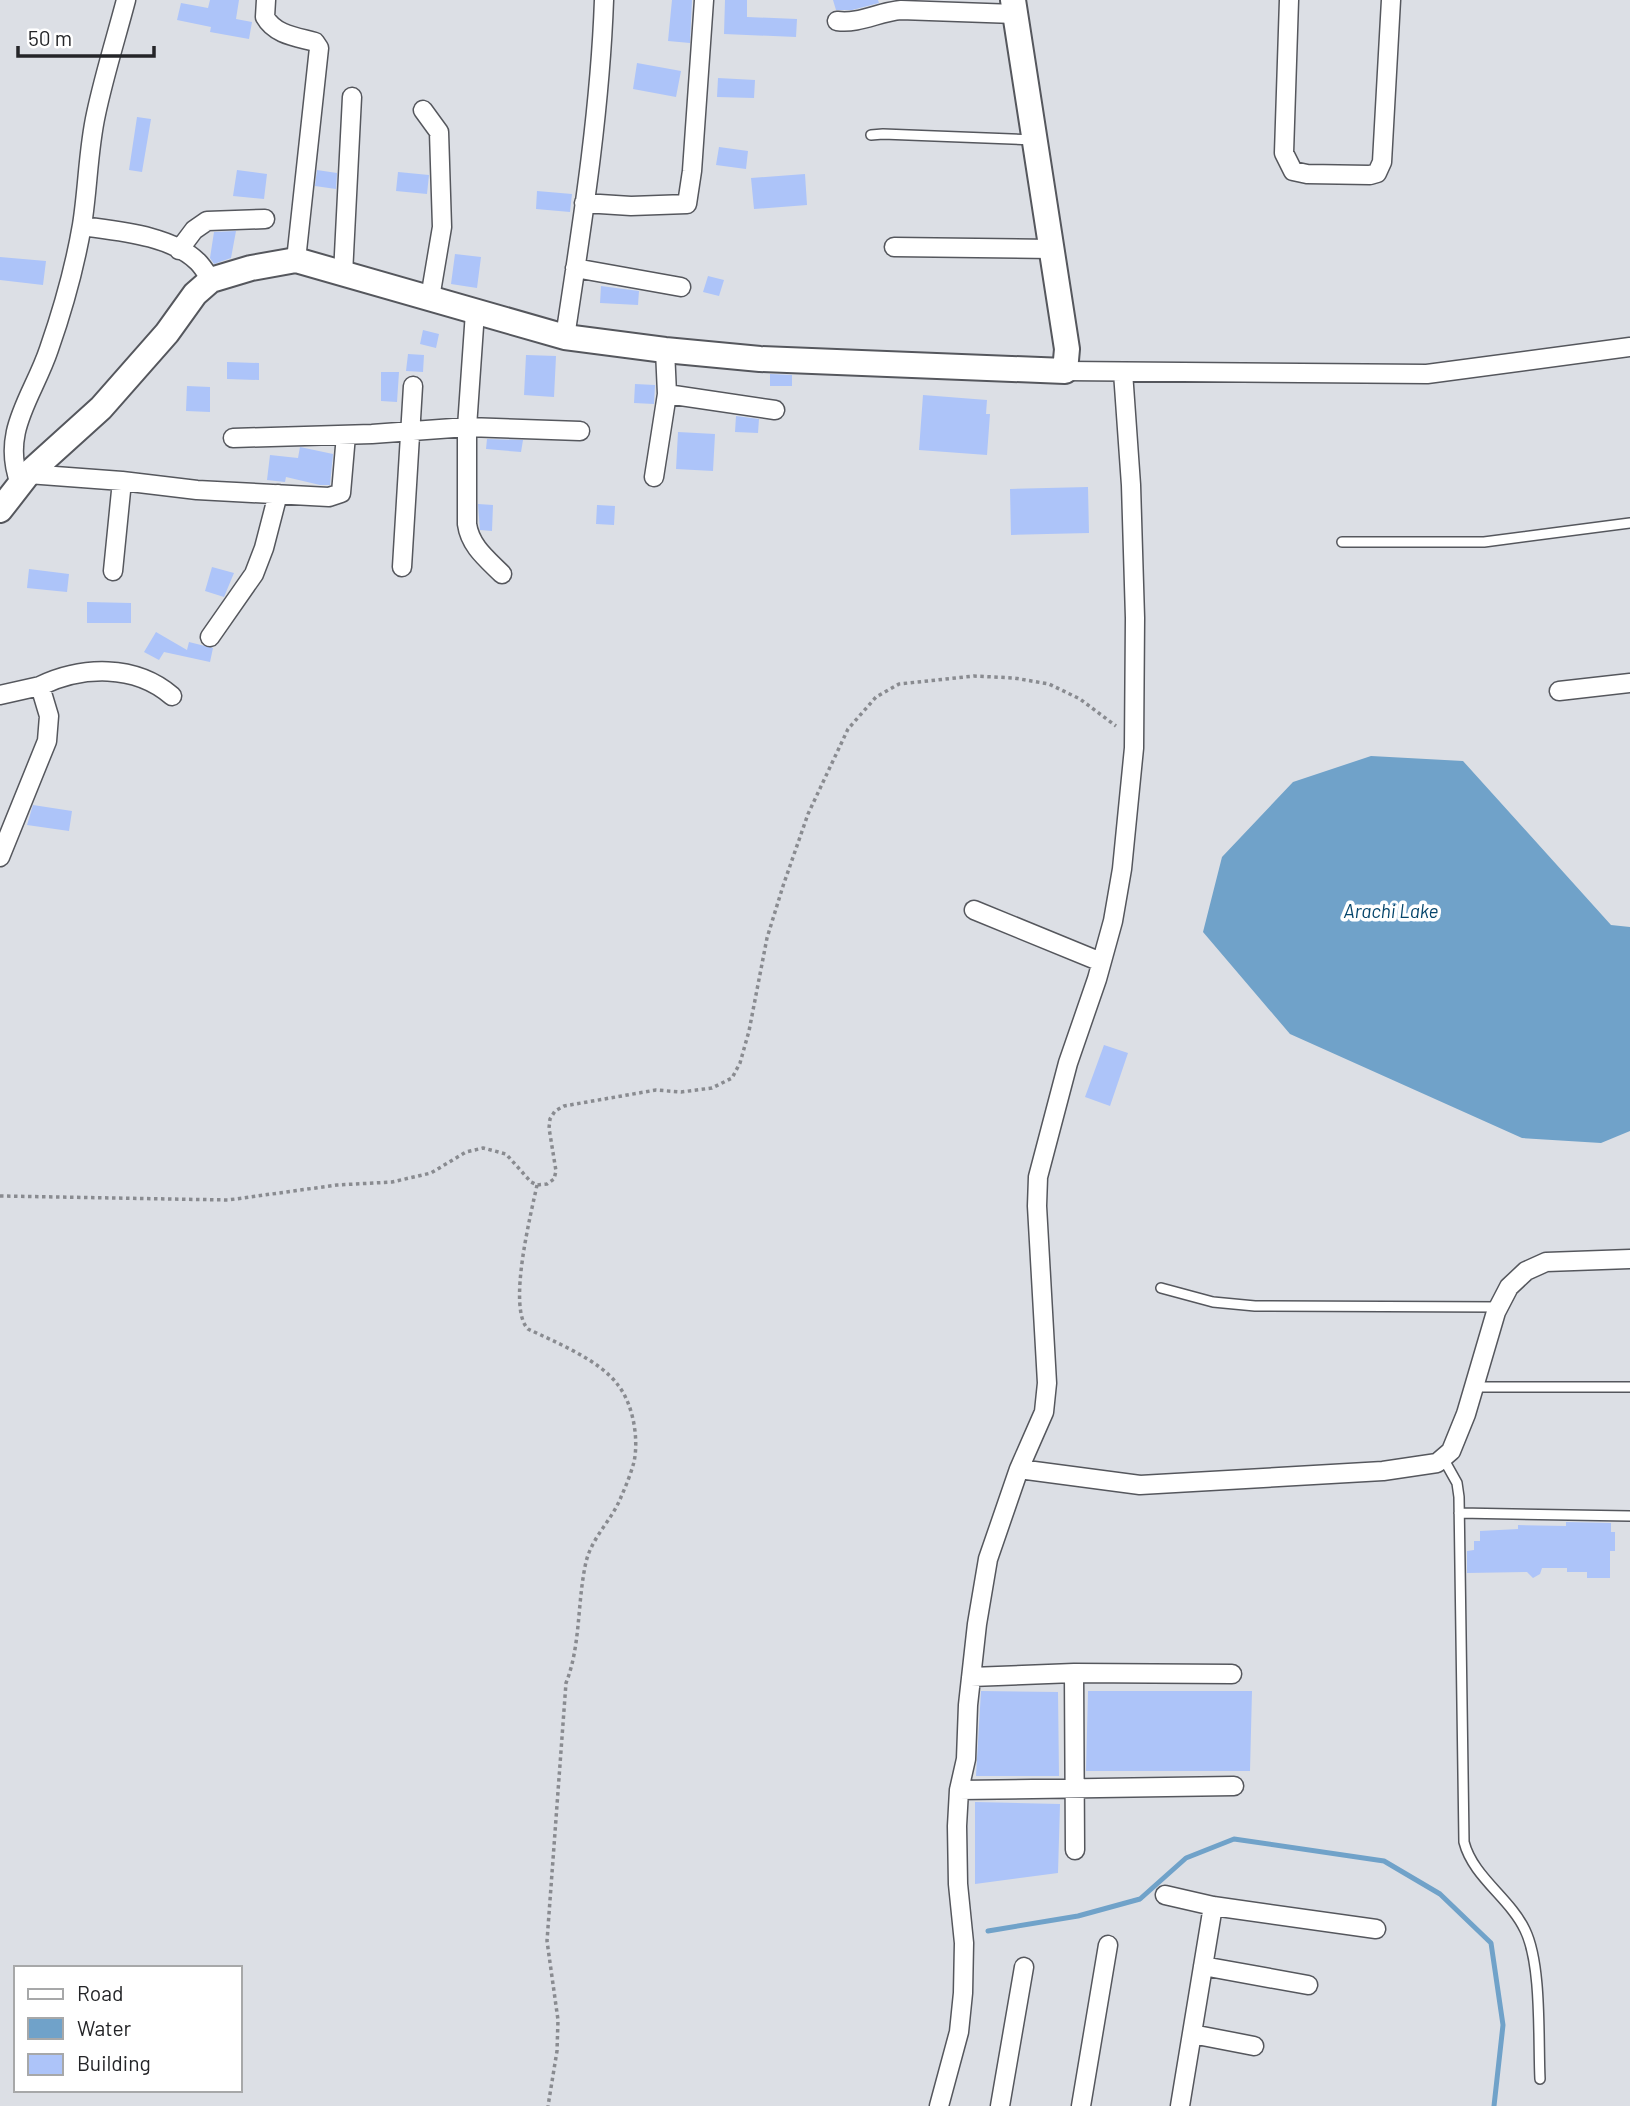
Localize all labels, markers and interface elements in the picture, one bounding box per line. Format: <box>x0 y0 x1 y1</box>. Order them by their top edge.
scale bar <box>18 14 154 58</box>
text: 50 m <box>28 25 72 50</box>
water label: Arachi Lake <box>1344 899 1439 922</box>
legend <box>14 1966 242 2092</box>
text: Road <box>77 1980 123 2005</box>
text: Water <box>77 2015 132 2040</box>
text: Building <box>77 2050 151 2075</box>

